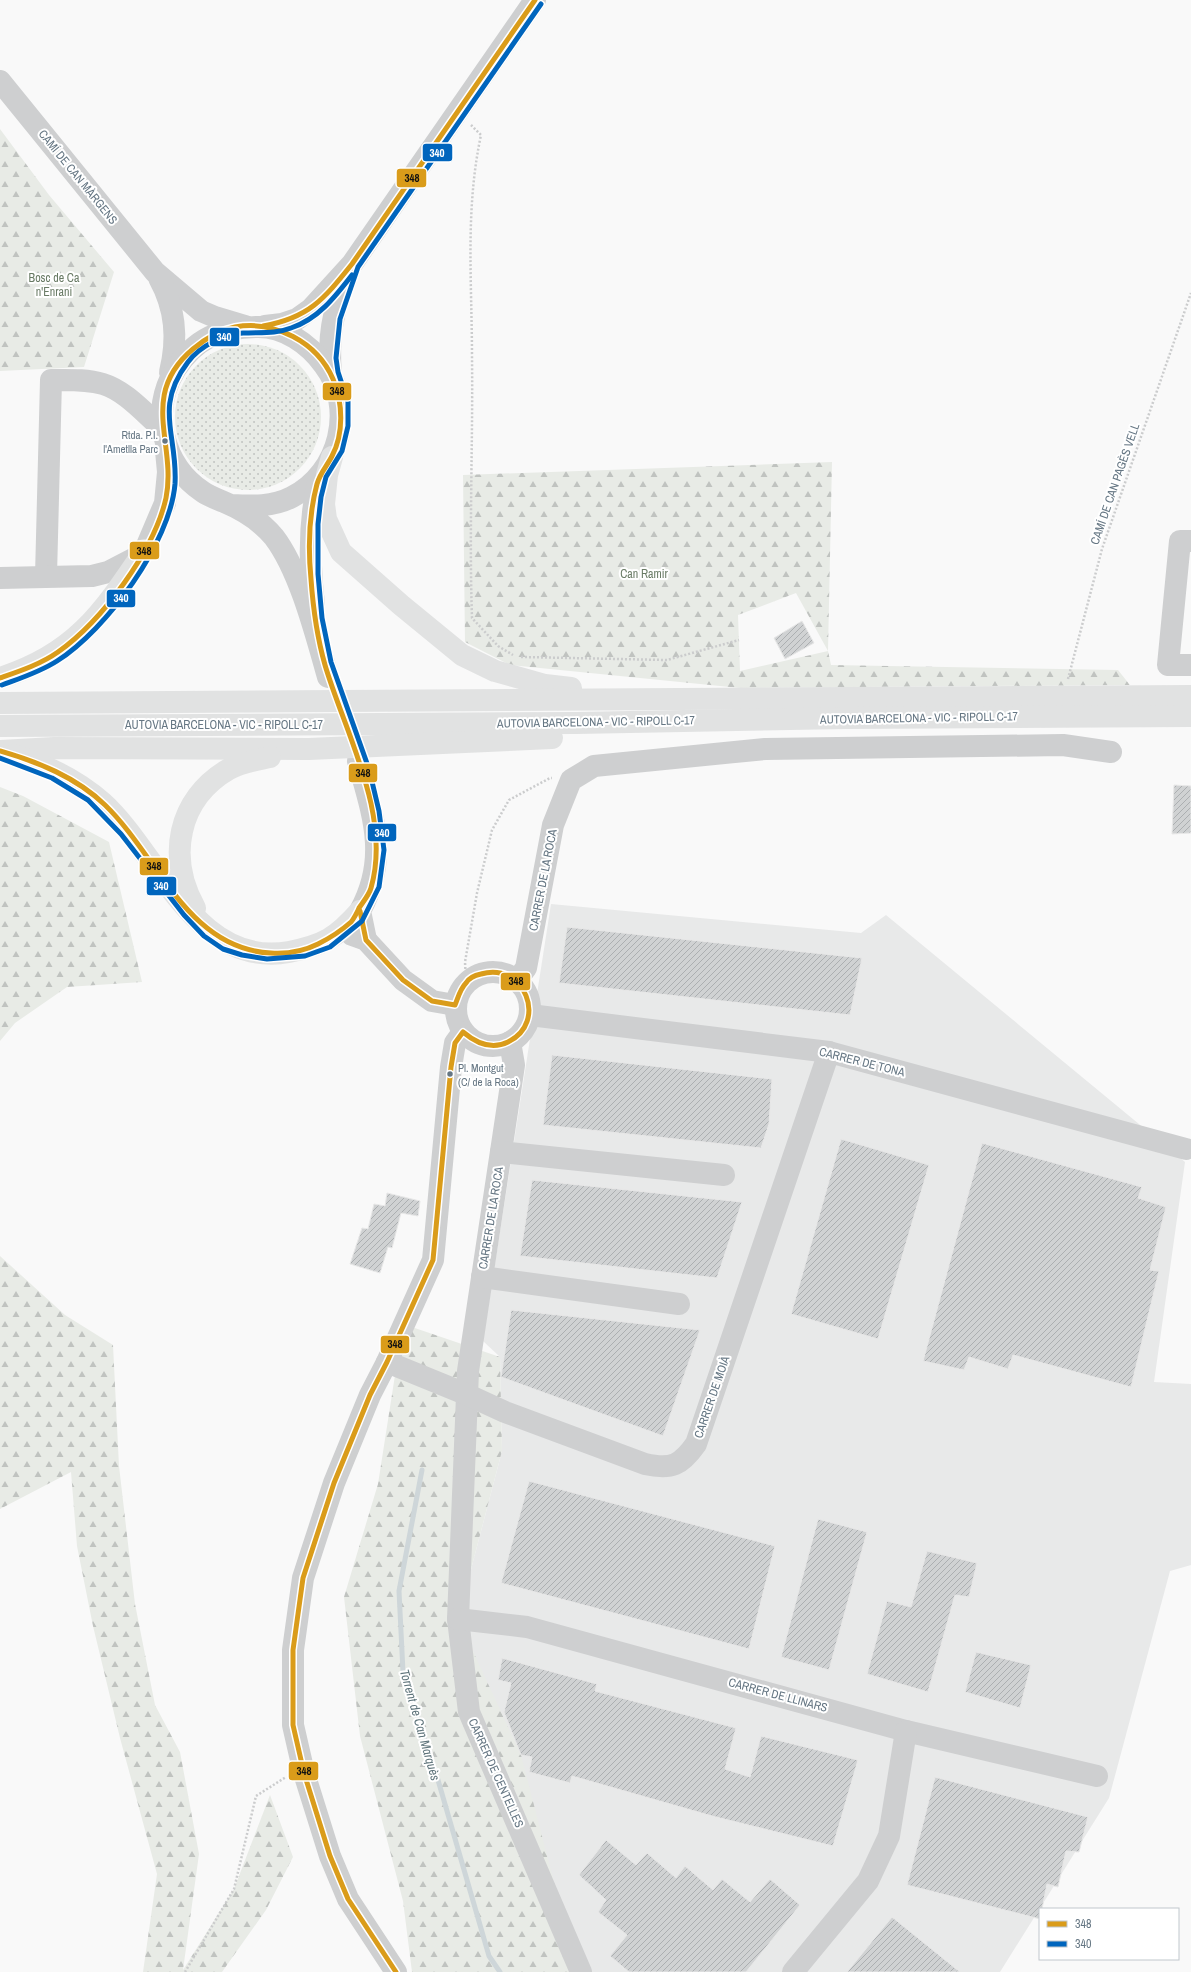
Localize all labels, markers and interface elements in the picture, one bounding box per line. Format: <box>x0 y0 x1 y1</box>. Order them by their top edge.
street label: CAMÍ DE CAN MÀRGENS <box>35 126 121 228</box>
line badge: 340 <box>422 143 453 162</box>
text: 340 <box>429 146 445 160</box>
line badge: 348 <box>396 168 427 188</box>
text: 348 <box>404 171 420 185</box>
park label: Bosc de Ca n'Enrani <box>29 270 80 300</box>
line badge: 340 <box>209 327 240 347</box>
text: 340 <box>216 330 232 344</box>
line badge: 348 <box>322 382 352 401</box>
text: 348 <box>329 384 345 398</box>
street label: CAMÍ DE CAN PAGÈS VELL <box>1087 421 1143 547</box>
place label: Rtda. P.I. l'Ametlla Parc <box>103 428 158 456</box>
marker: Rtda. P.I. l'Ametlla Parc <box>160 436 170 446</box>
line badge: 348 <box>129 541 160 560</box>
text: 348 <box>136 544 152 558</box>
park label: Can Ramir <box>620 566 669 582</box>
line badge: 340 <box>106 589 136 608</box>
text: 340 <box>113 591 129 605</box>
street label: AUTOVIA BARCELONA - VIC - RIPOLL C-17 <box>819 708 1019 728</box>
street label: AUTOVIA BARCELONA - VIC - RIPOLL C-17 <box>496 712 696 732</box>
street label: AUTOVIA BARCELONA - VIC - RIPOLL C-17 <box>124 717 324 733</box>
line badge: 348 <box>348 763 378 783</box>
text: 348 <box>355 766 371 780</box>
line badge: 340 <box>367 823 397 842</box>
text: 340 <box>374 826 390 840</box>
street label: CARRER DE LA ROCA <box>525 827 561 932</box>
line badge: 348 <box>139 857 169 876</box>
text: 348 <box>146 859 162 873</box>
line badge: 340 <box>146 876 177 896</box>
text: 340 <box>153 879 169 893</box>
line badge: 348 <box>500 972 531 991</box>
text: 348 <box>508 974 524 988</box>
street label: CARRER DE TONA <box>818 1044 907 1080</box>
place label: Pl. Montgut (C/ de la Roca) <box>458 1061 519 1089</box>
marker: Pl. Montgut (C/ de la Roca) <box>445 1069 455 1079</box>
street label: CARRER DE LA ROCA <box>475 1165 507 1270</box>
line badge: 348 <box>380 1335 410 1354</box>
text: 348 <box>387 1337 403 1351</box>
street label: CARRER DE MOIÀ <box>690 1353 734 1440</box>
water label: Torrent de Can Marquès <box>396 1668 444 1782</box>
street label: CARRER DE LLINARS <box>727 1674 830 1716</box>
street label: CARRER DE CENTELLES <box>465 1716 528 1831</box>
line badge: 348 <box>288 1761 319 1781</box>
text: 348 <box>296 1764 312 1778</box>
legend <box>1039 1908 1179 1960</box>
text: 348 <box>1075 1916 1091 1932</box>
text: 340 <box>1075 1936 1091 1952</box>

